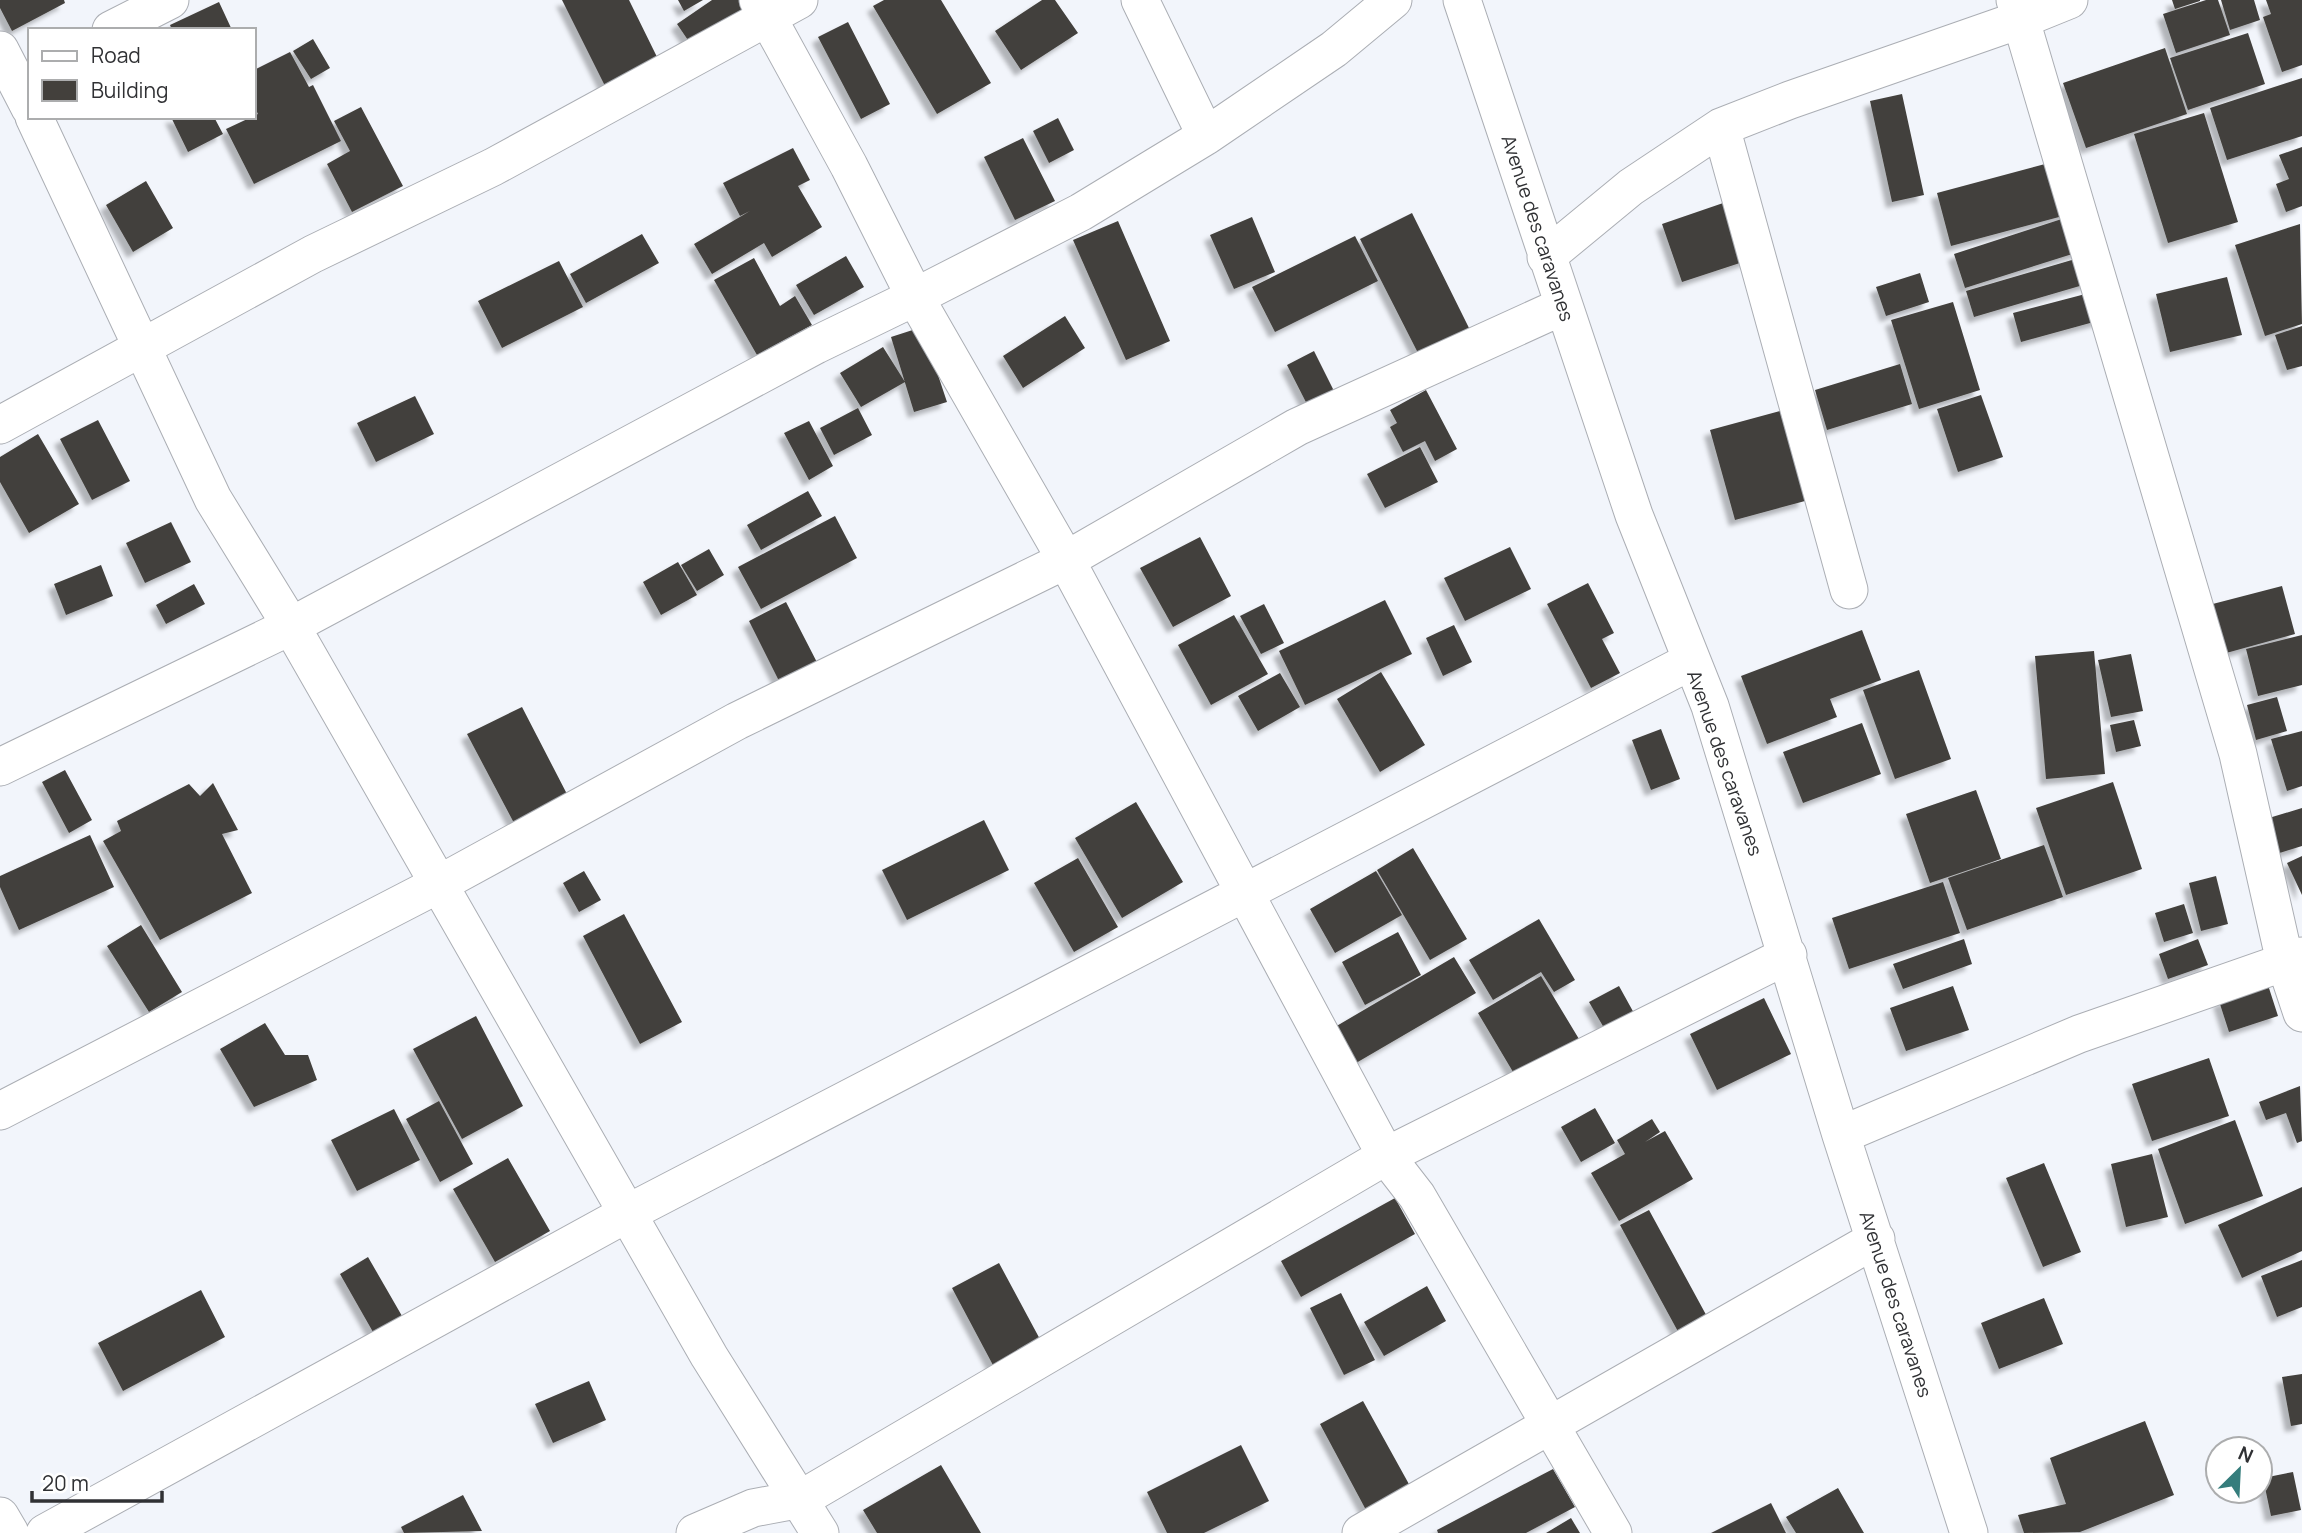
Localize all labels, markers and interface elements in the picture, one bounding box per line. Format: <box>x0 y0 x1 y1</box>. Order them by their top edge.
legend <box>28 28 256 119</box>
text: Road <box>91 41 141 69</box>
text: Building <box>91 76 168 104</box>
street label: Avenue des caravanes <box>1496 131 1580 325</box>
street label: Avenue des caravanes <box>1681 667 1769 859</box>
street label: Avenue des caravanes <box>1854 1207 1938 1401</box>
north arrow <box>2204 1435 2274 1505</box>
text: N <box>2234 1440 2257 1469</box>
scale bar <box>32 1460 161 1504</box>
text: 20 m <box>42 1469 89 1497</box>

